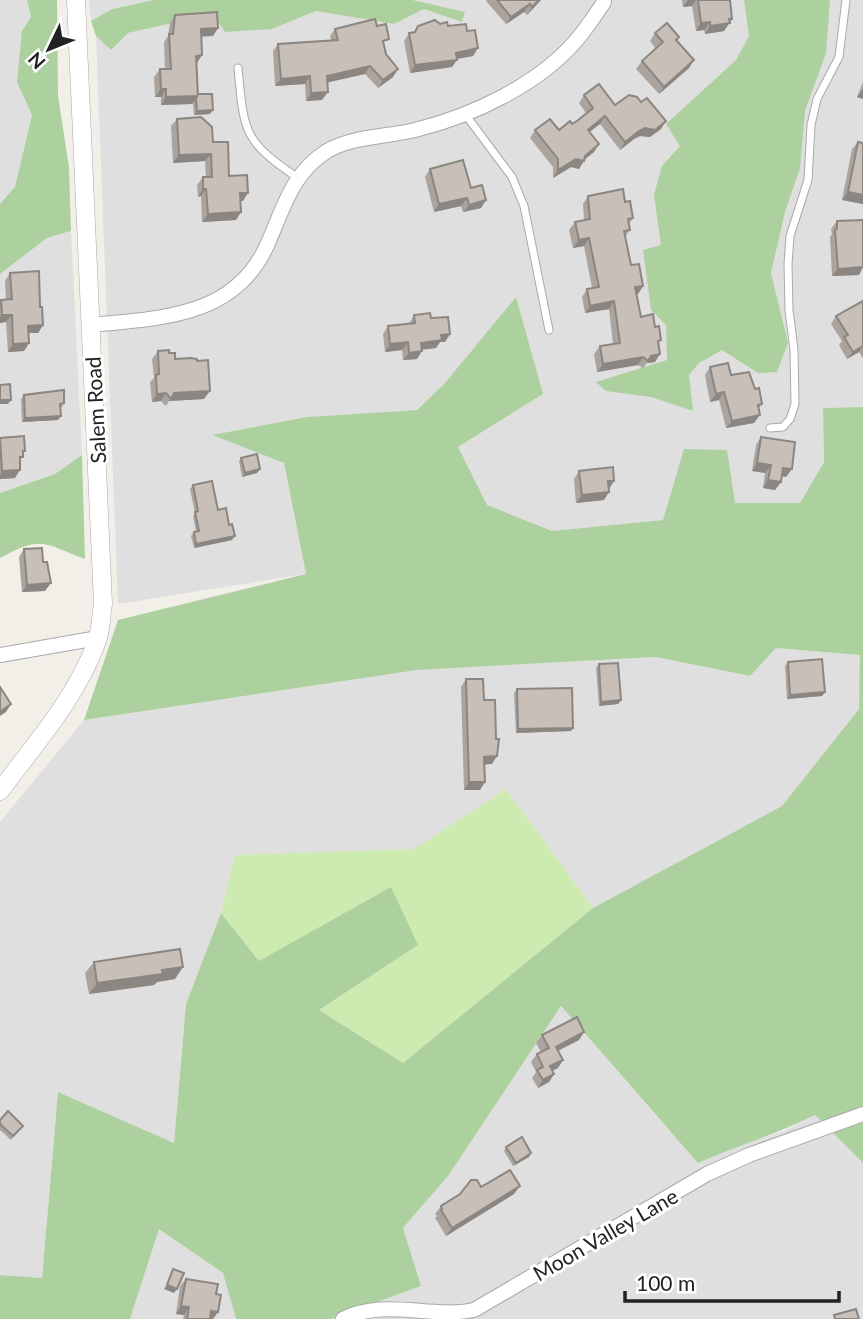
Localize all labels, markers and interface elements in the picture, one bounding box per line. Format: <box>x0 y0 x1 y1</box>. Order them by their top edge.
north arrow <box>14 14 84 84</box>
text: N <box>23 48 50 74</box>
street label: Salem Road <box>80 356 110 464</box>
street label: Moon Valley Lane <box>528 1182 682 1286</box>
scale bar <box>625 1260 838 1304</box>
text: 100 m <box>636 1270 695 1295</box>

